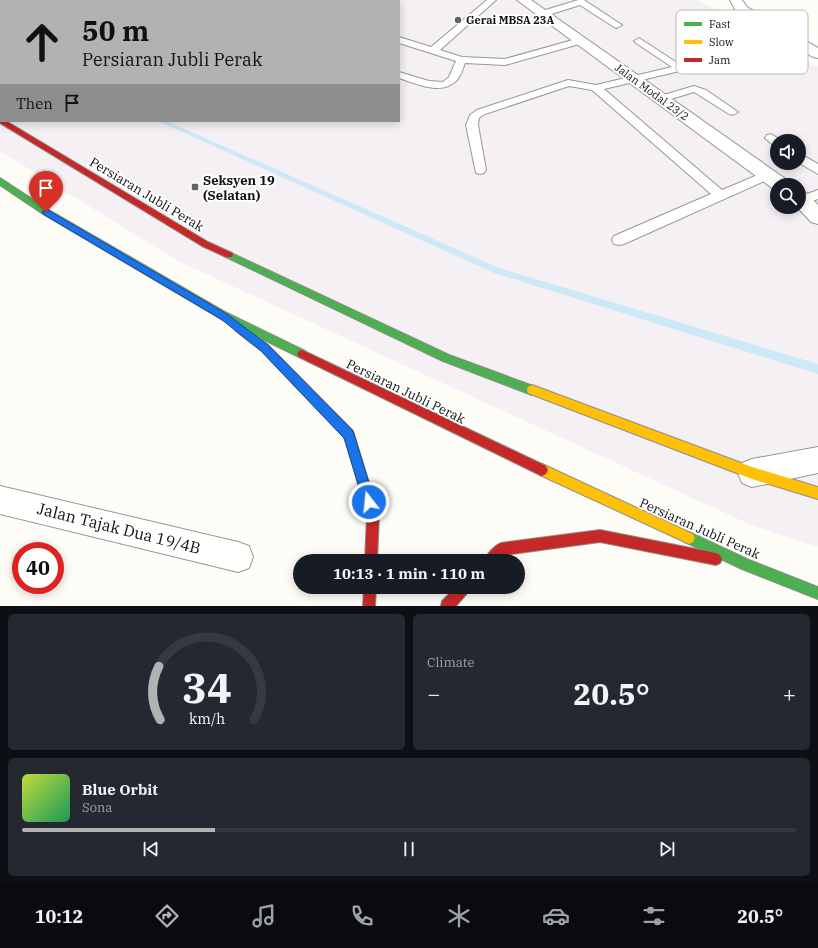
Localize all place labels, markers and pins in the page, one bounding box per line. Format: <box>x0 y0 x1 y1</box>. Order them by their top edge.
place label: Gerai MBSA 23A <box>466 13 554 27</box>
marker: Gerai MBSA 23A <box>453 15 463 25</box>
pin <box>29 171 63 212</box>
place label: Seksyen 19 (Selatan) <box>203 172 275 204</box>
marker: Seksyen 19 (Selatan) <box>190 182 200 192</box>

